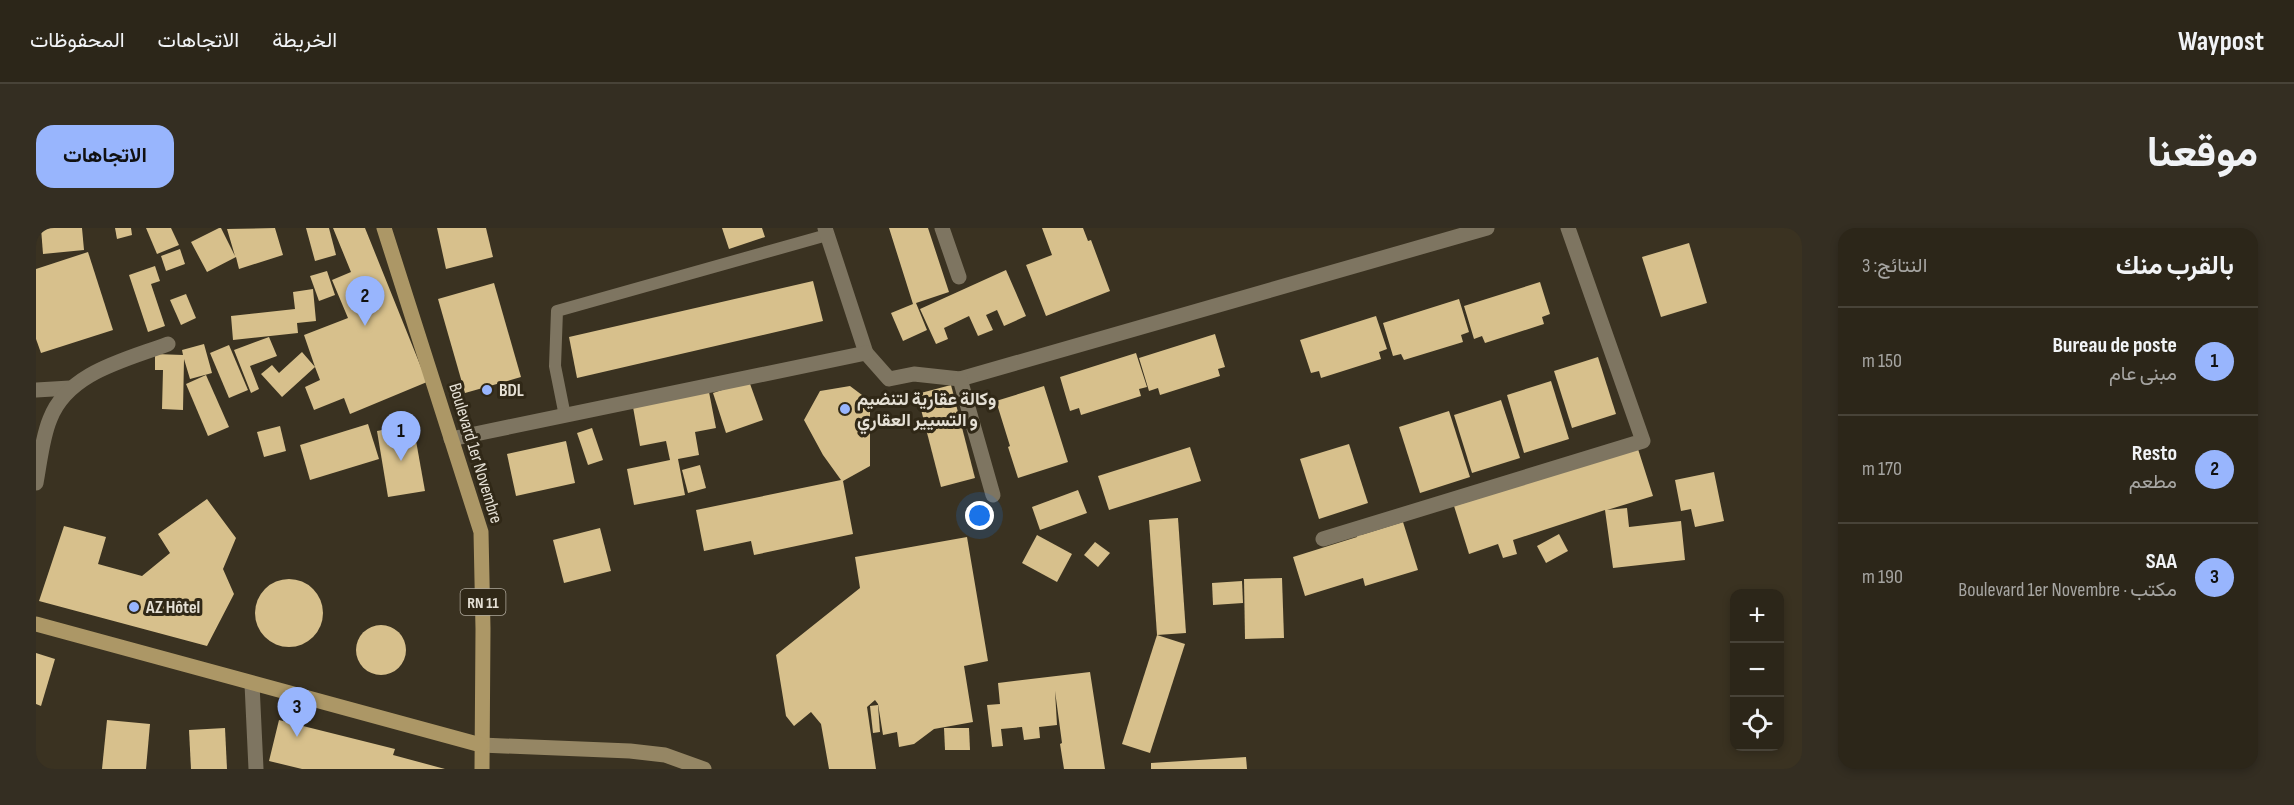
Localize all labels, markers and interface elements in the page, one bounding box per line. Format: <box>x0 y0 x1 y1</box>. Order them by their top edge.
text: Waypost <box>2178 25 2264 58</box>
text: المحفوظات <box>30 28 125 53</box>
text: الاتجاهات <box>158 28 239 53</box>
text: الخريطة <box>272 28 337 53</box>
button: الاتجاهات <box>36 125 174 188</box>
text: موقعنا <box>2147 128 2258 179</box>
text: بالقرب منك <box>2116 251 2234 282</box>
text: النتائج: 3 <box>1862 254 1927 278</box>
pin: 2 <box>346 276 384 326</box>
text: Bureau de poste <box>2052 332 2177 359</box>
text: 150 m <box>1862 349 1902 373</box>
text: 1 <box>2211 349 2218 373</box>
text: مبنى عام <box>2109 362 2177 386</box>
street label: Boulevard 1er Novembre <box>444 380 507 526</box>
place label: BDL <box>499 380 524 401</box>
marker: BDL <box>480 383 494 397</box>
place label: وكالة عقارية لتنضيم و التسيير العقاري <box>857 389 996 435</box>
marker: وكالة عقارية لتنضيم و التسيير العقاري <box>838 402 852 416</box>
pin: 1 <box>382 412 421 461</box>
text: Resto <box>2132 440 2177 467</box>
text: 170 m <box>1862 457 1902 481</box>
text: 2 <box>2210 457 2219 481</box>
text: مطعم <box>2129 470 2177 494</box>
your location <box>965 501 994 530</box>
text: SAA <box>2146 548 2177 575</box>
text: 190 m <box>1862 565 1903 589</box>
text: 3 <box>2210 565 2219 589</box>
text: مكتب · Boulevard 1er Novembre <box>1958 578 2177 602</box>
road number: RN 11 <box>460 589 506 615</box>
map controls <box>1730 589 1784 751</box>
button: + <box>1730 589 1784 643</box>
place label: AZ Hôtel <box>145 597 200 618</box>
marker: AZ Hôtel <box>127 600 141 614</box>
button: − <box>1730 643 1784 697</box>
pin: 3 <box>278 688 316 737</box>
button: locate <box>1730 697 1784 751</box>

